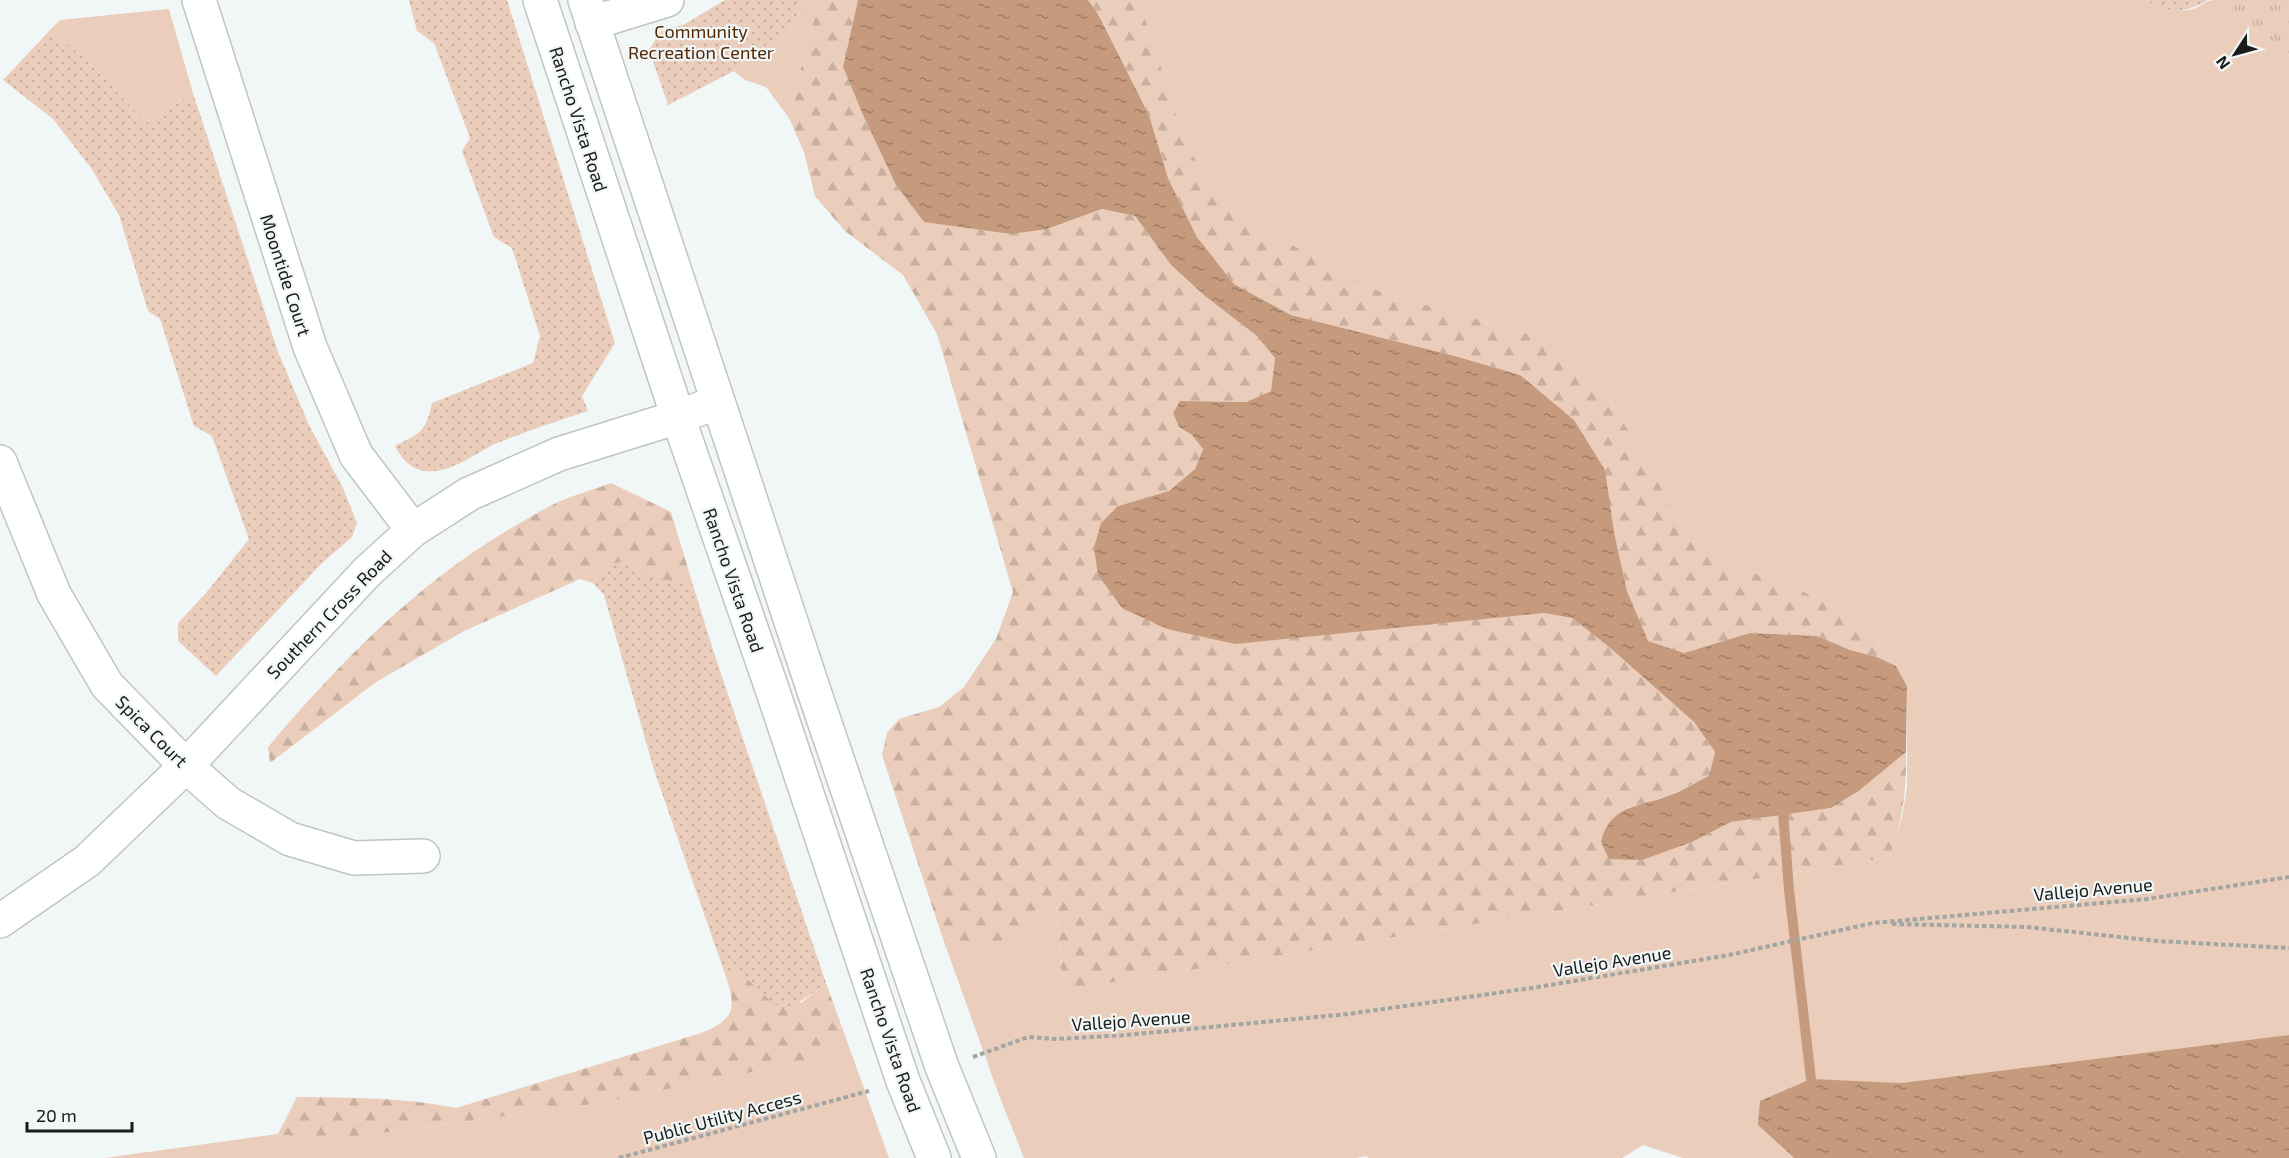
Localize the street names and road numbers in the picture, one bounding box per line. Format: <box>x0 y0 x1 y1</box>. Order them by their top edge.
street label: Rancho Vista Road <box>545 44 613 194</box>
street label: Moontide Court <box>256 211 316 339</box>
street label: Rancho Vista Road <box>699 505 769 655</box>
street label: Southern Cross Road <box>262 545 396 683</box>
street label: Spica Court <box>112 691 193 772</box>
street label: Vallejo Avenue <box>2033 873 2153 905</box>
street label: Vallejo Avenue <box>1551 941 1673 981</box>
street label: Rancho Vista Road <box>856 965 926 1115</box>
street label: Vallejo Avenue <box>1071 1005 1191 1035</box>
street label: Public Utility Access <box>640 1085 804 1149</box>

